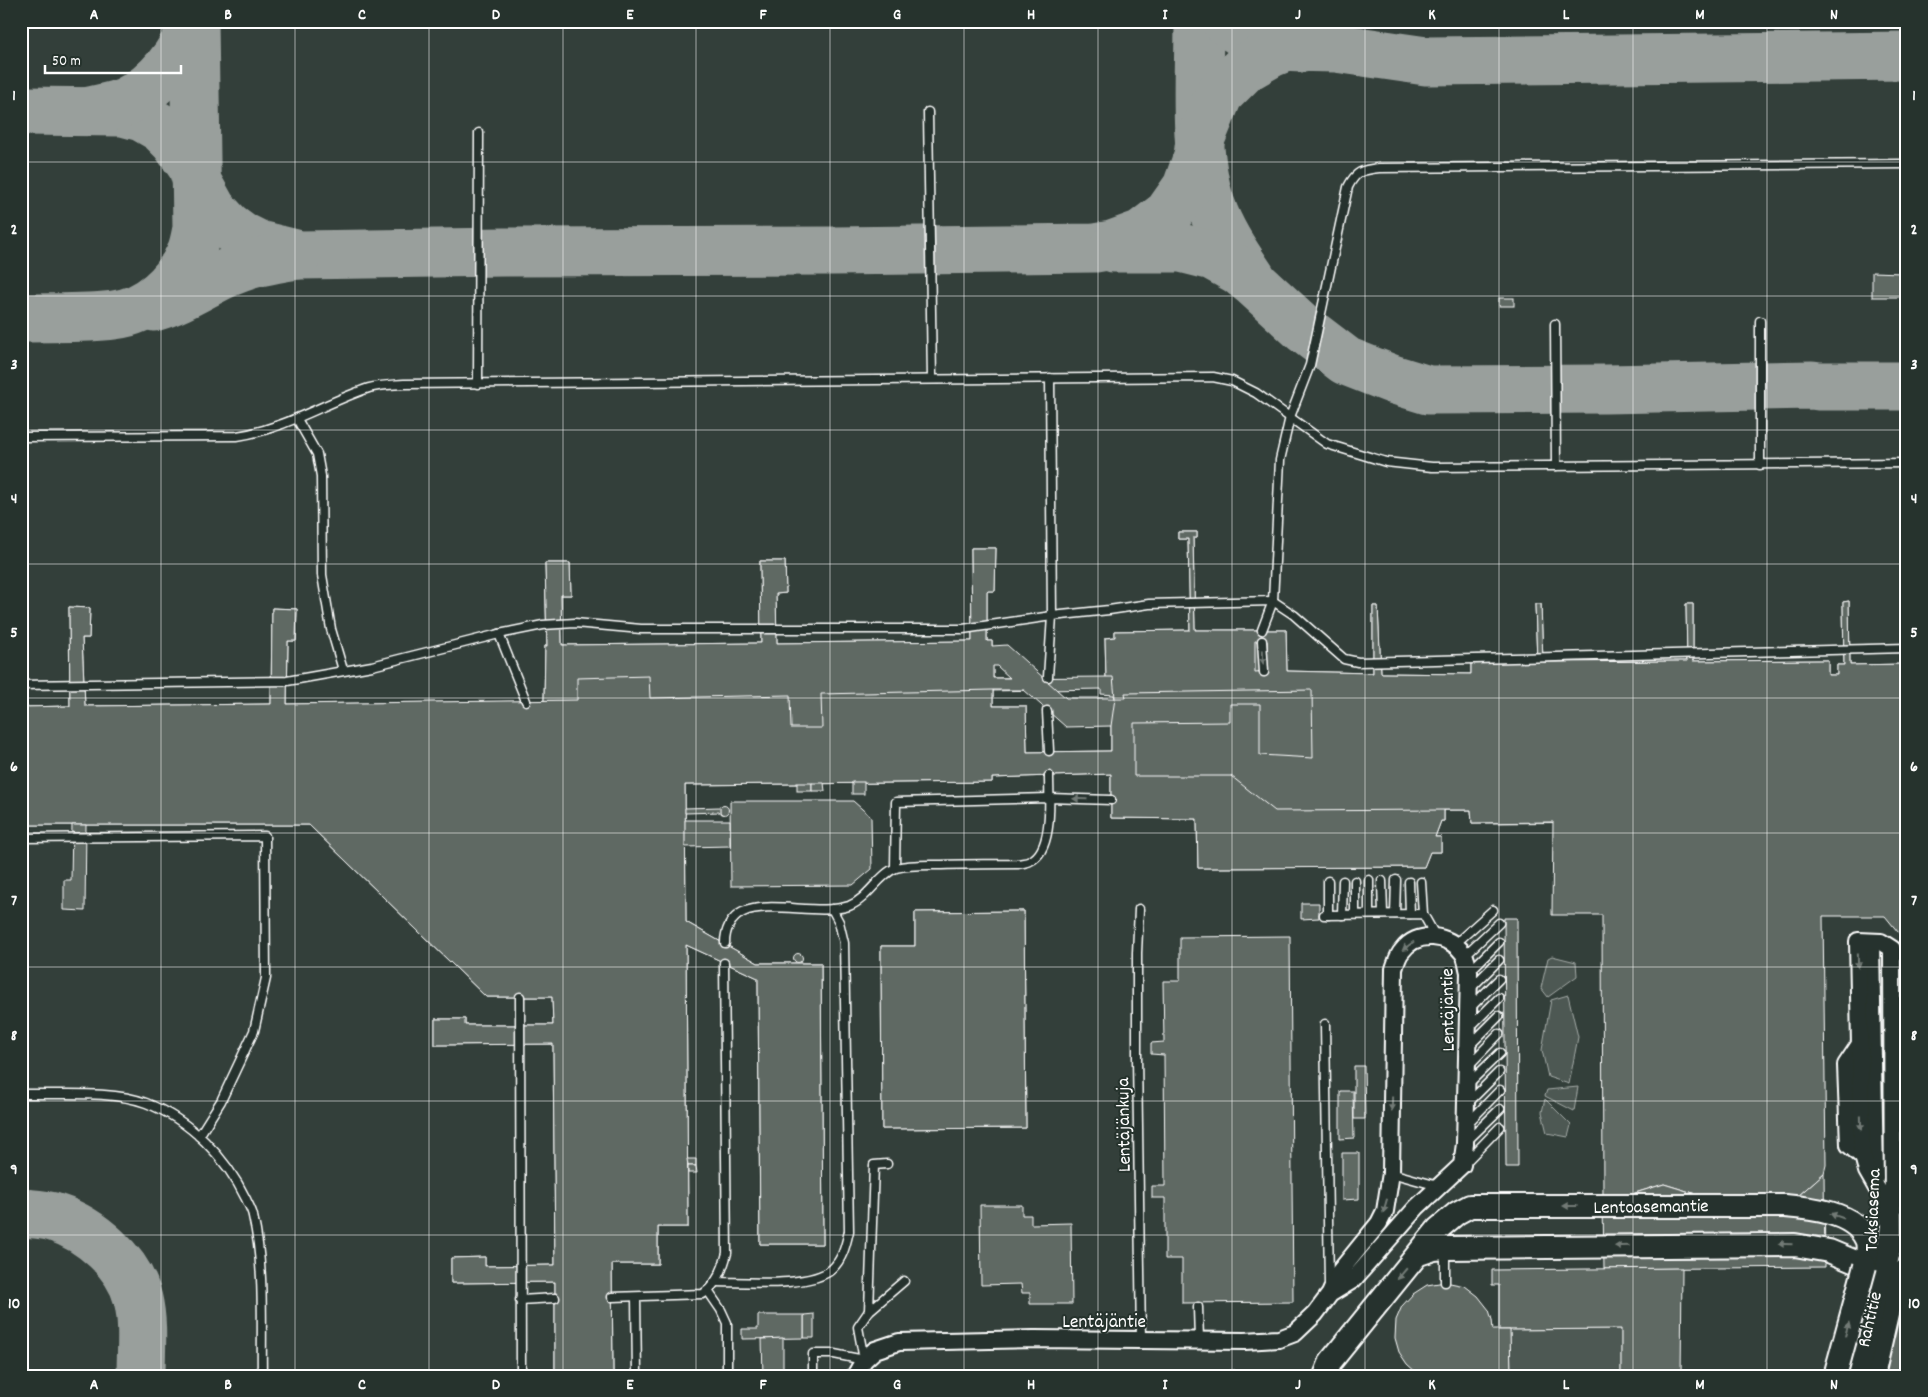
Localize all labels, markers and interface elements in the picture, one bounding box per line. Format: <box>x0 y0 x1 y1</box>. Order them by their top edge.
text: A <box>90 4 99 27</box>
text: B <box>224 4 232 27</box>
text: C <box>358 4 366 27</box>
text: D <box>492 4 501 27</box>
text: E <box>626 4 634 27</box>
text: F <box>759 4 767 27</box>
text: G <box>893 4 901 27</box>
text: H <box>1027 4 1035 27</box>
text: I <box>1163 4 1169 27</box>
text: J <box>1295 4 1301 27</box>
text: K <box>1428 4 1436 27</box>
text: L <box>1563 4 1570 27</box>
text: M <box>1695 4 1705 27</box>
text: N <box>1830 4 1838 27</box>
scale bar <box>45 42 181 74</box>
text: 50 m <box>52 51 81 73</box>
text: 1 <box>12 85 16 108</box>
text: 1 <box>1912 85 1916 108</box>
text: 2 <box>11 219 18 242</box>
text: 2 <box>1911 219 1918 242</box>
text: 3 <box>10 354 18 377</box>
text: 3 <box>1910 354 1918 377</box>
text: 4 <box>11 488 17 511</box>
text: 4 <box>1911 488 1917 511</box>
text: 5 <box>10 622 18 645</box>
text: 5 <box>1910 622 1918 645</box>
one-way arrow <box>1259 649 1267 665</box>
text: 6 <box>10 756 18 779</box>
text: 6 <box>1910 756 1918 779</box>
one-way arrow <box>1072 794 1088 802</box>
text: 7 <box>11 890 17 913</box>
text: 7 <box>1911 890 1917 913</box>
one-way arrow <box>1401 941 1415 951</box>
one-way arrow <box>1854 953 1862 969</box>
street label: Lentäjäntie <box>1435 968 1464 1052</box>
text: 8 <box>11 1025 18 1048</box>
text: 8 <box>1911 1025 1918 1048</box>
street label: Lentäjänkuja <box>1111 1076 1140 1172</box>
one-way arrow <box>1388 1096 1396 1112</box>
one-way arrow <box>1857 1115 1865 1131</box>
text: 9 <box>10 1159 18 1182</box>
text: 9 <box>1910 1159 1918 1182</box>
street label: Taksiasema <box>1860 1167 1889 1252</box>
street label: Lentoasemantie <box>1593 1194 1709 1223</box>
one-way arrow <box>1381 1198 1389 1213</box>
one-way arrow <box>1562 1202 1578 1210</box>
one-way arrow <box>1829 1212 1844 1219</box>
one-way arrow <box>1776 1240 1792 1248</box>
one-way arrow <box>1614 1242 1630 1250</box>
one-way arrow <box>1397 1267 1408 1280</box>
street label: Rahtitie <box>1852 1289 1891 1350</box>
text: 10 <box>8 1293 20 1316</box>
text: 10 <box>1908 1293 1920 1316</box>
street label: Lentäjäntie <box>1062 1310 1146 1337</box>
one-way arrow <box>1844 1321 1852 1336</box>
text: A <box>90 1374 99 1397</box>
text: B <box>224 1374 232 1397</box>
text: C <box>358 1374 366 1397</box>
text: D <box>492 1374 501 1397</box>
text: E <box>626 1374 634 1397</box>
text: F <box>759 1374 767 1397</box>
text: G <box>893 1374 901 1397</box>
text: H <box>1027 1374 1035 1397</box>
text: I <box>1163 1374 1169 1397</box>
text: J <box>1295 1374 1301 1397</box>
text: K <box>1428 1374 1436 1397</box>
text: L <box>1563 1374 1570 1397</box>
text: M <box>1695 1374 1705 1397</box>
text: N <box>1830 1374 1838 1397</box>

